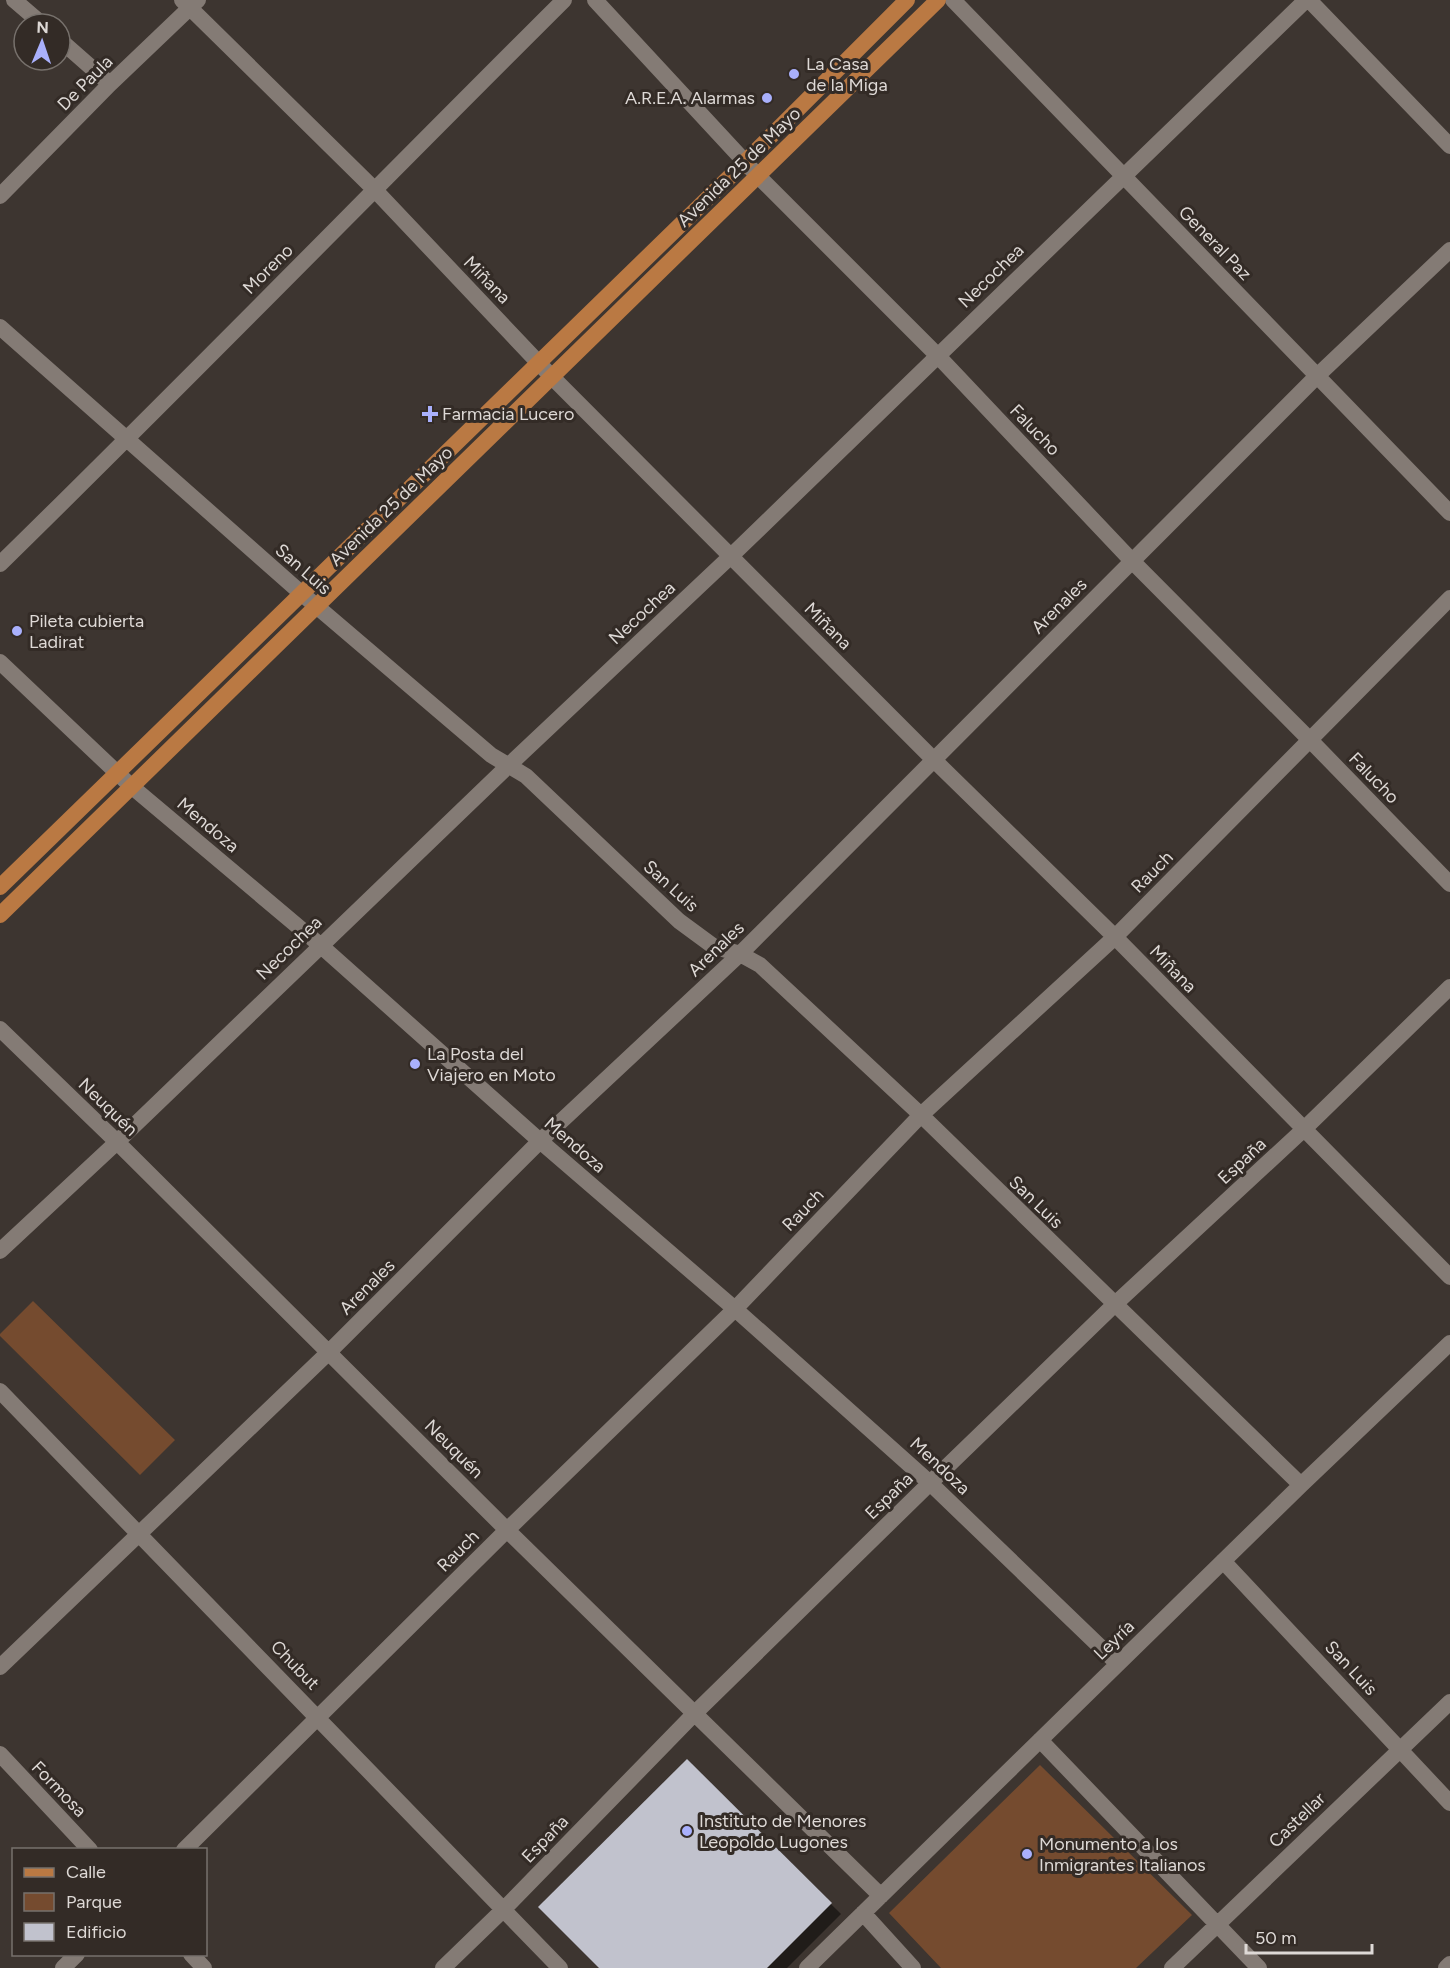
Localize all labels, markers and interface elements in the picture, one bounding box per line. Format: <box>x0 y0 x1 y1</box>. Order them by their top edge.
north arrow <box>12 12 72 72</box>
text: N <box>36 18 49 37</box>
street label: De Paula <box>53 51 117 115</box>
place label: La Casa de la Miga <box>806 53 888 96</box>
marker: La Casa de la Miga <box>787 67 801 81</box>
place label: A.R.E.A. Alarmas <box>625 87 755 109</box>
marker: A.R.E.A. Alarmas <box>760 91 774 105</box>
street label: Avenida 25 de Mayo <box>673 102 805 232</box>
street label: General Paz <box>1174 201 1256 285</box>
street label: Moreno <box>238 239 298 299</box>
street label: Necochea <box>954 239 1028 313</box>
street label: Miñana <box>459 252 515 308</box>
street label: Falucho <box>1005 400 1065 460</box>
place label: Farmacia Lucero <box>442 403 574 425</box>
marker: Farmacia Lucero <box>423 407 437 421</box>
street label: Avenida 25 de Mayo <box>325 441 457 571</box>
street label: San Luis <box>271 539 335 599</box>
street label: Arenales <box>1027 574 1091 638</box>
street label: Necochea <box>604 577 680 649</box>
street label: Miñana <box>800 598 856 654</box>
place label: Pileta cubierta Ladirat <box>29 610 144 653</box>
marker: Pileta cubierta Ladirat <box>10 624 24 638</box>
street label: Falucho <box>1344 748 1404 808</box>
street label: Mendoza <box>173 793 243 857</box>
street label: Rauch <box>1126 846 1178 898</box>
street label: San Luis <box>639 856 703 916</box>
street label: Necochea <box>252 911 326 985</box>
street label: Arenales <box>683 917 749 981</box>
street label: Miñana <box>1145 941 1201 997</box>
place label: La Posta del Viajero en Moto <box>427 1043 556 1086</box>
marker: La Posta del Viajero en Moto <box>408 1057 422 1071</box>
street label: Neuquén <box>74 1073 142 1141</box>
street label: Mendoza <box>540 1112 610 1178</box>
street label: España <box>1213 1133 1271 1189</box>
street label: San Luis <box>1004 1171 1068 1233</box>
street label: Rauch <box>778 1184 828 1236</box>
street label: Arenales <box>335 1255 399 1319</box>
street label: Neuquén <box>420 1415 488 1483</box>
street label: Mendoza <box>905 1433 975 1499</box>
street label: España <box>860 1468 918 1524</box>
street label: Rauch <box>432 1525 484 1577</box>
street label: Leyría <box>1089 1615 1139 1665</box>
street label: Chubut <box>266 1636 324 1695</box>
street label: San Luis <box>1320 1636 1382 1700</box>
street label: Formosa <box>27 1756 91 1822</box>
street label: Castellar <box>1264 1788 1330 1852</box>
street label: España <box>517 1810 573 1868</box>
place label: Instituto de Menores Leopoldo Lugones <box>699 1810 866 1853</box>
marker: Instituto de Menores Leopoldo Lugones <box>680 1824 694 1838</box>
place label: Monumento a los Inmigrantes Italianos <box>1039 1833 1206 1876</box>
marker: Monumento a los Inmigrantes Italianos <box>1020 1847 1034 1861</box>
legend <box>12 1848 207 1956</box>
text: Calle <box>66 1861 106 1883</box>
text: Parque <box>66 1891 122 1913</box>
scale bar <box>1246 1917 1372 1955</box>
text: Edificio <box>66 1921 127 1943</box>
text: 50 m <box>1255 1927 1297 1949</box>

